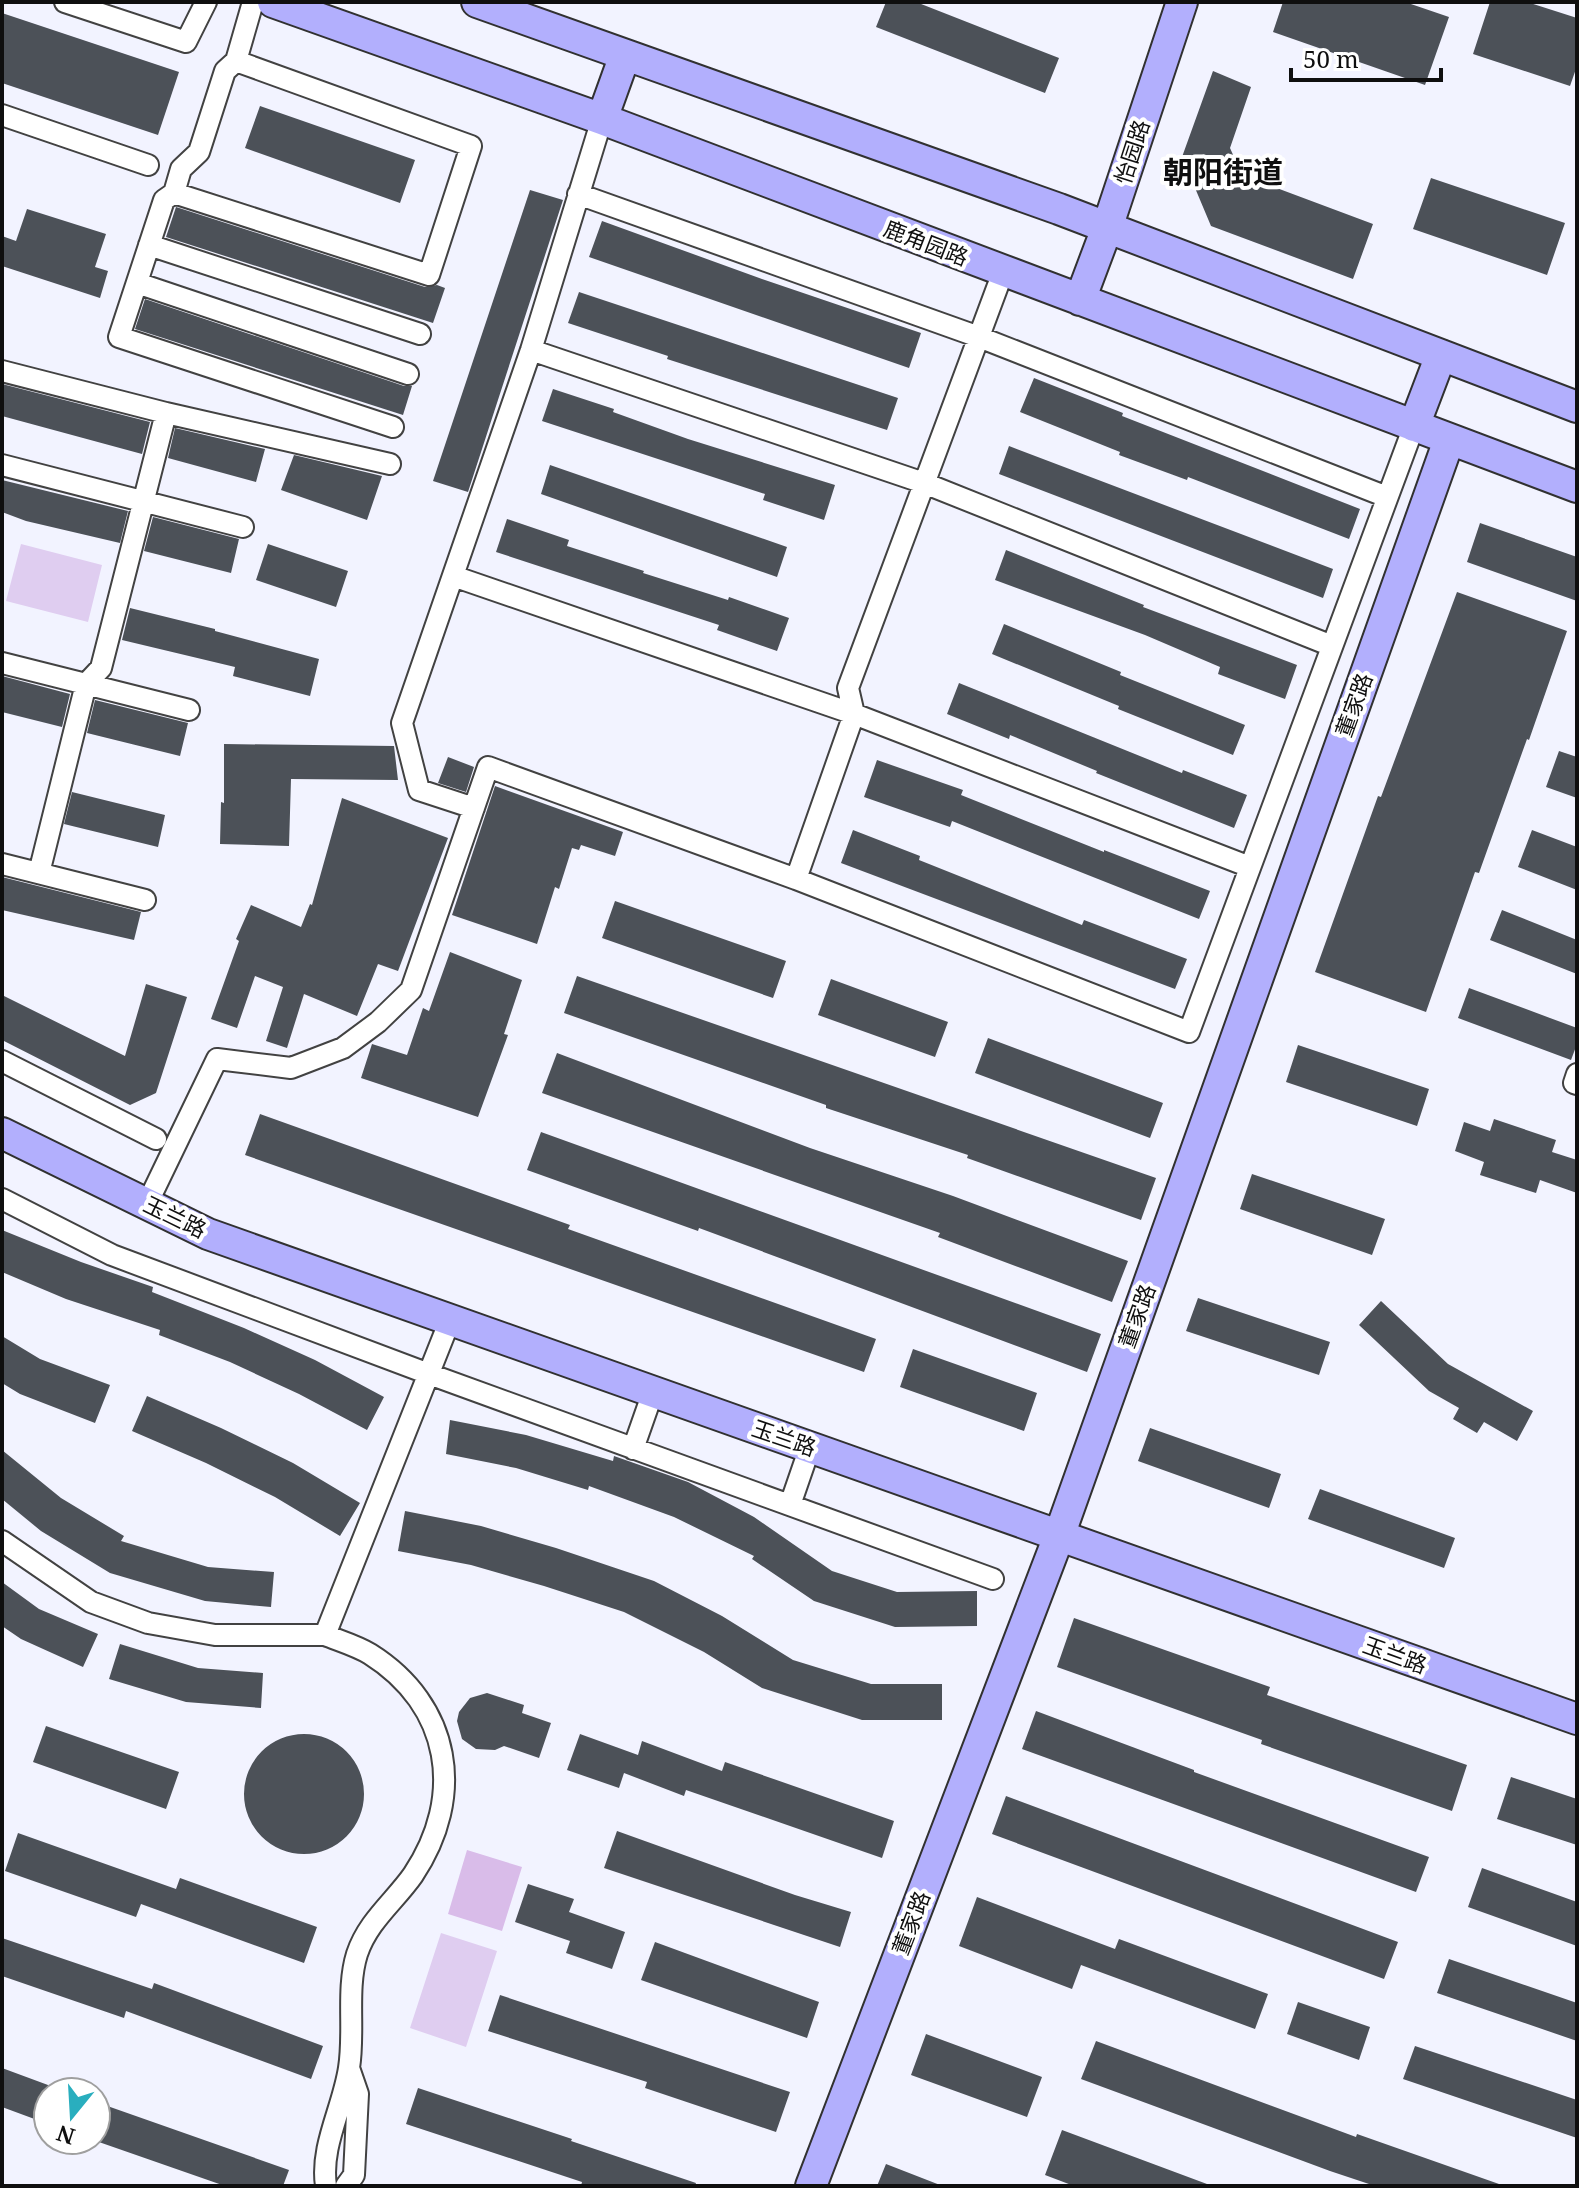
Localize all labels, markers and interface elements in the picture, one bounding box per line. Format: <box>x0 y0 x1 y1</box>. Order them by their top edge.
scale bar <box>1291 32 1441 82</box>
text: 50 m <box>1303 42 1359 75</box>
street label: 怡园路 <box>1107 116 1156 188</box>
district label: 朝阳街道 <box>1163 151 1283 192</box>
street label: 鹿角园路 <box>880 212 973 272</box>
street label: 董家路 <box>1328 669 1378 741</box>
street label: 玉兰路 <box>139 1188 212 1244</box>
street label: 董家路 <box>1111 1280 1161 1352</box>
street label: 玉兰路 <box>748 1412 820 1462</box>
street label: 玉兰路 <box>1359 1629 1431 1679</box>
street label: 董家路 <box>884 1886 936 1959</box>
north arrow <box>32 2076 112 2156</box>
text: N <box>53 2119 78 2153</box>

